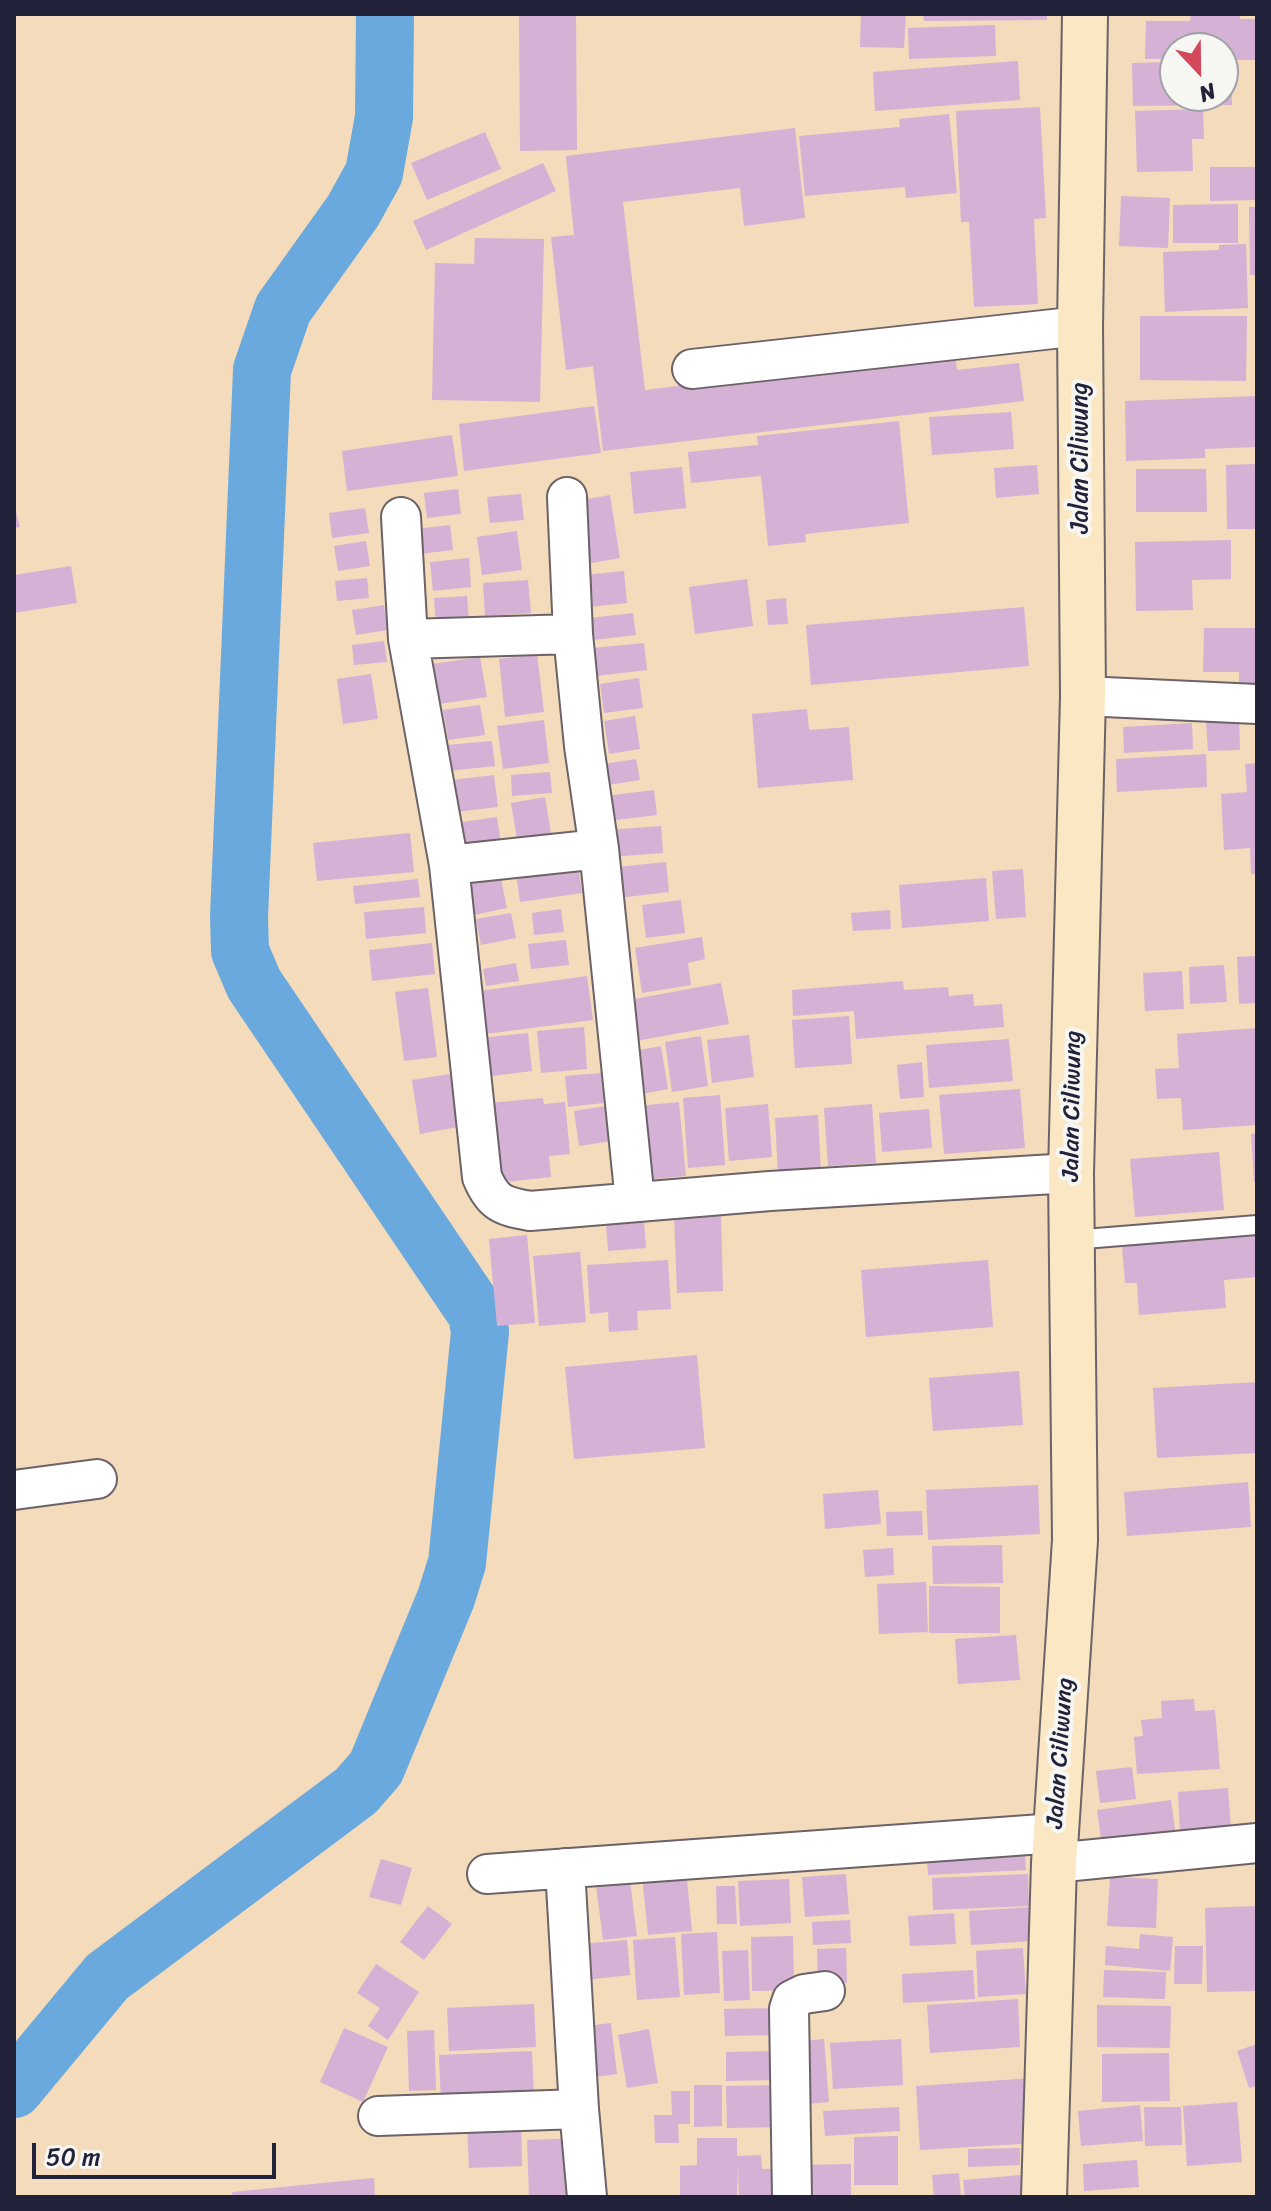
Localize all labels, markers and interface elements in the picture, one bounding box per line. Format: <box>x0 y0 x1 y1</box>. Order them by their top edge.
north arrow <box>1159 32 1239 112</box>
text: N <box>1193 72 1222 114</box>
street label: Jalan Ciliwung <box>1067 382 1095 534</box>
street label: Jalan Ciliwung <box>1057 1030 1089 1182</box>
street label: Jalan Ciliwung <box>1041 1677 1081 1829</box>
scale bar <box>36 2127 280 2177</box>
text: 50 m <box>46 2136 101 2178</box>

